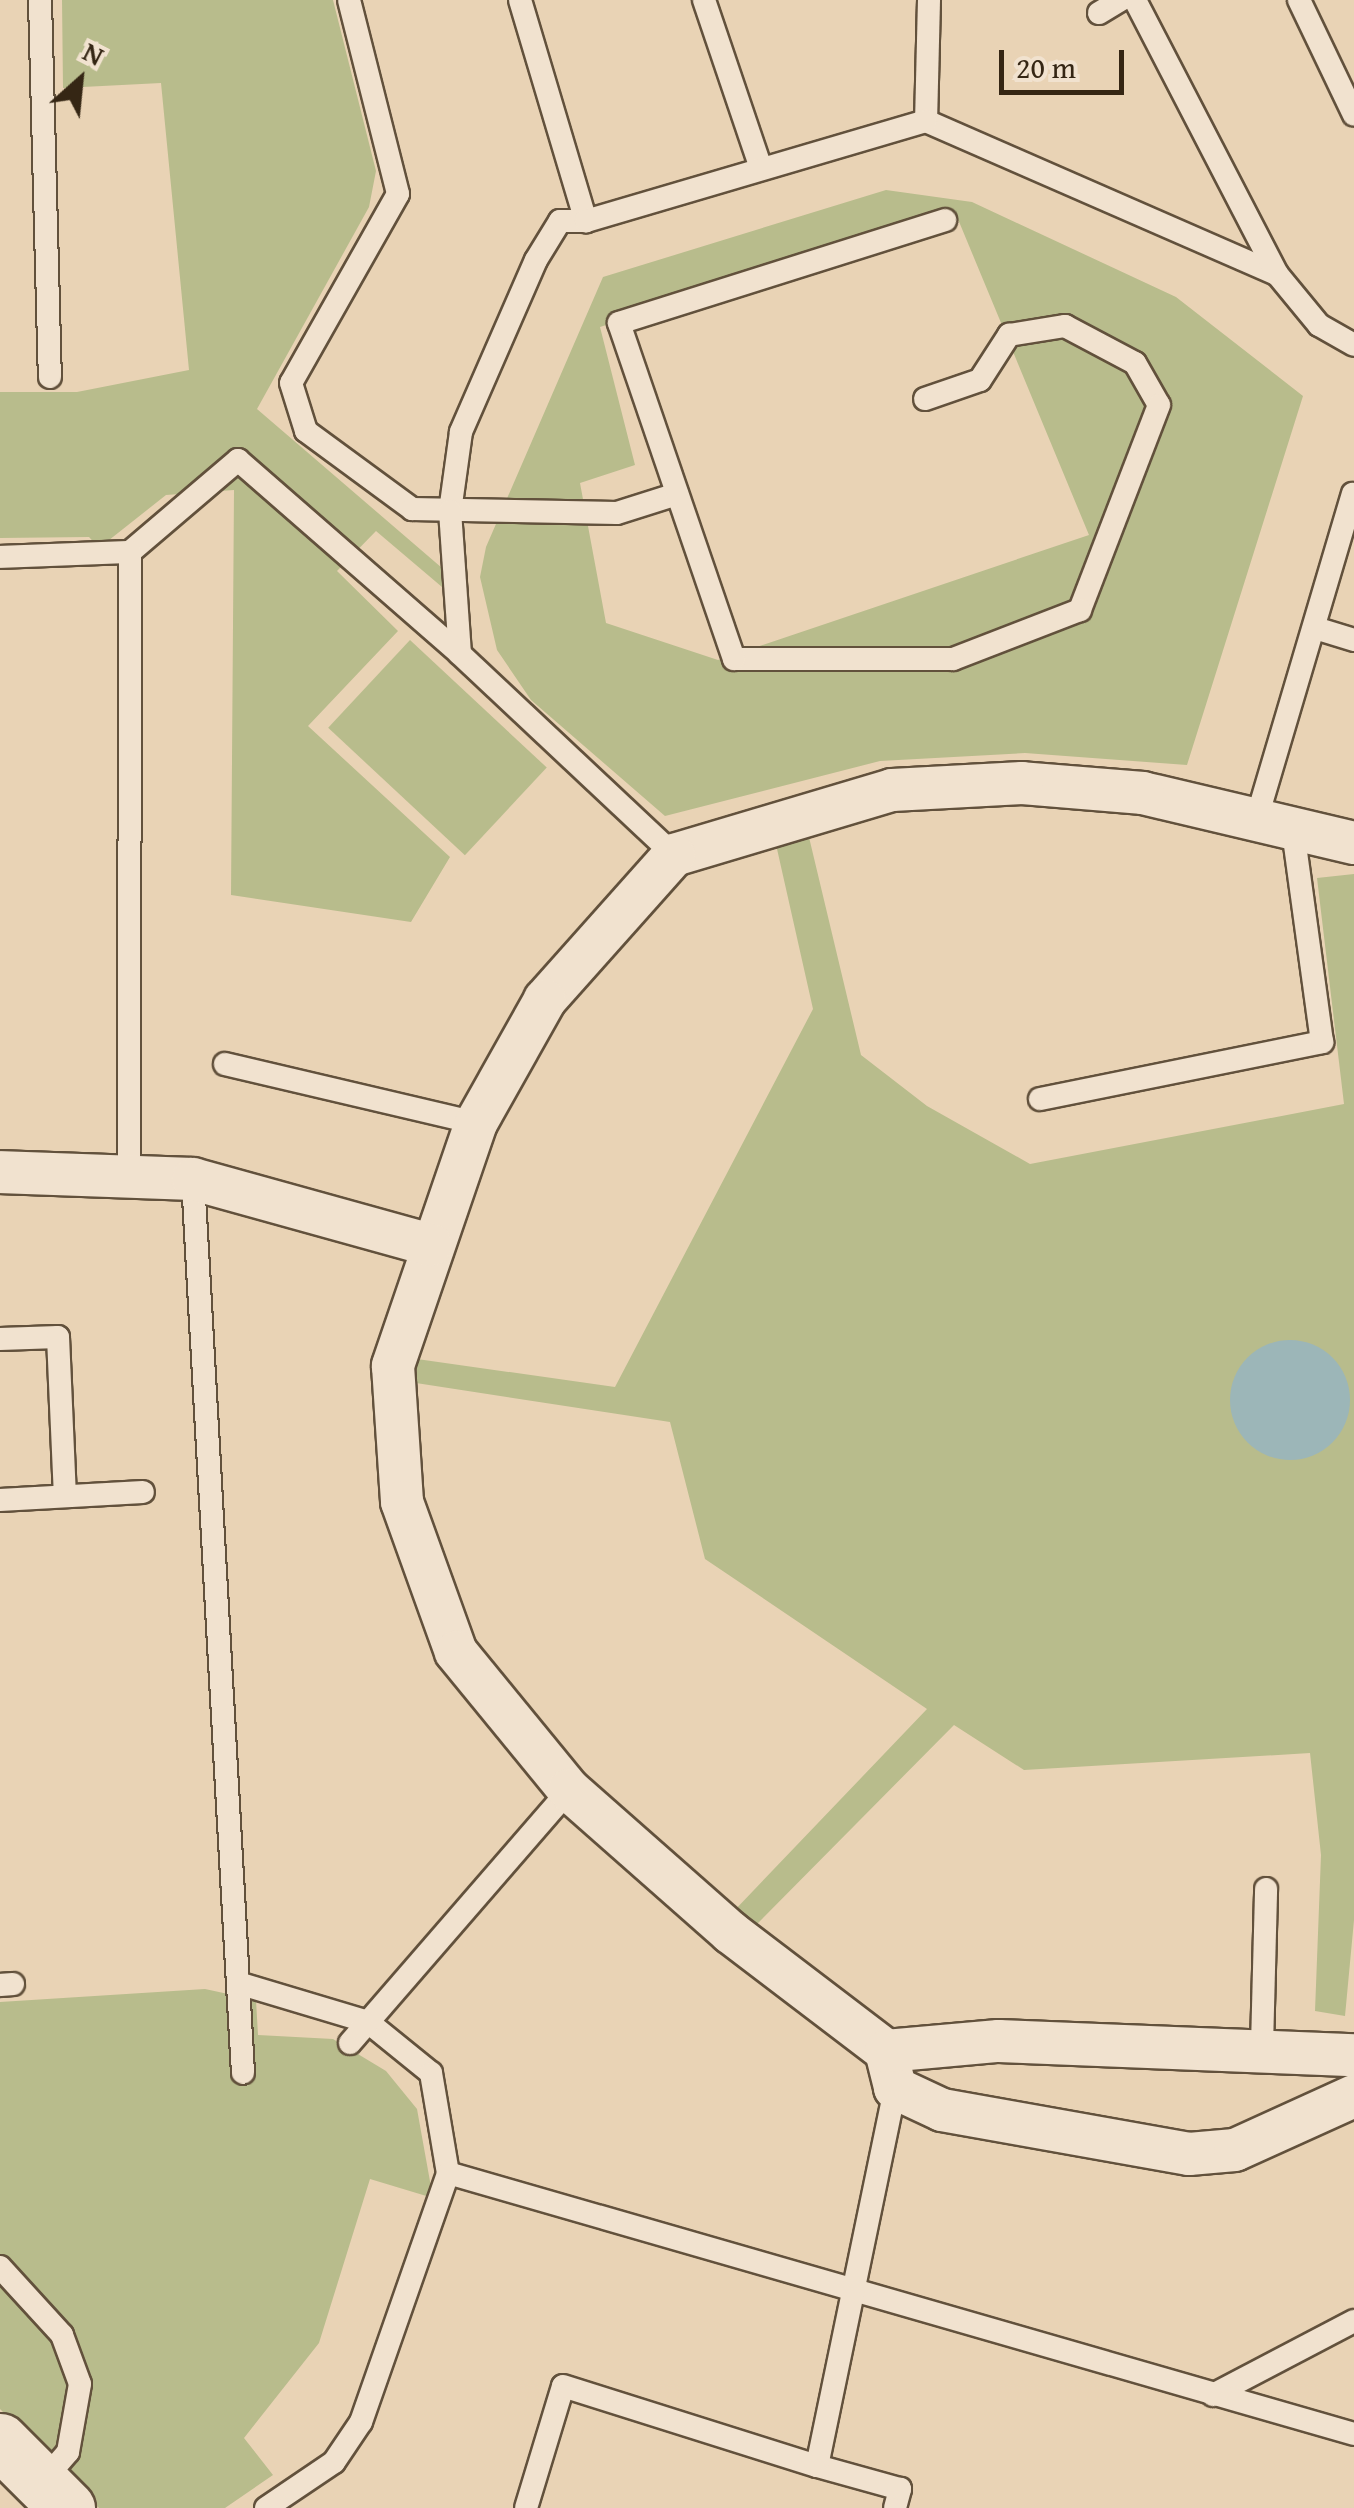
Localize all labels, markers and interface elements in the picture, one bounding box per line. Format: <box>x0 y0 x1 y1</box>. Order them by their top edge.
north arrow <box>30 30 130 130</box>
text: N <box>76 30 111 75</box>
scale bar <box>1004 30 1129 92</box>
text: 20 m <box>1016 45 1076 89</box>

